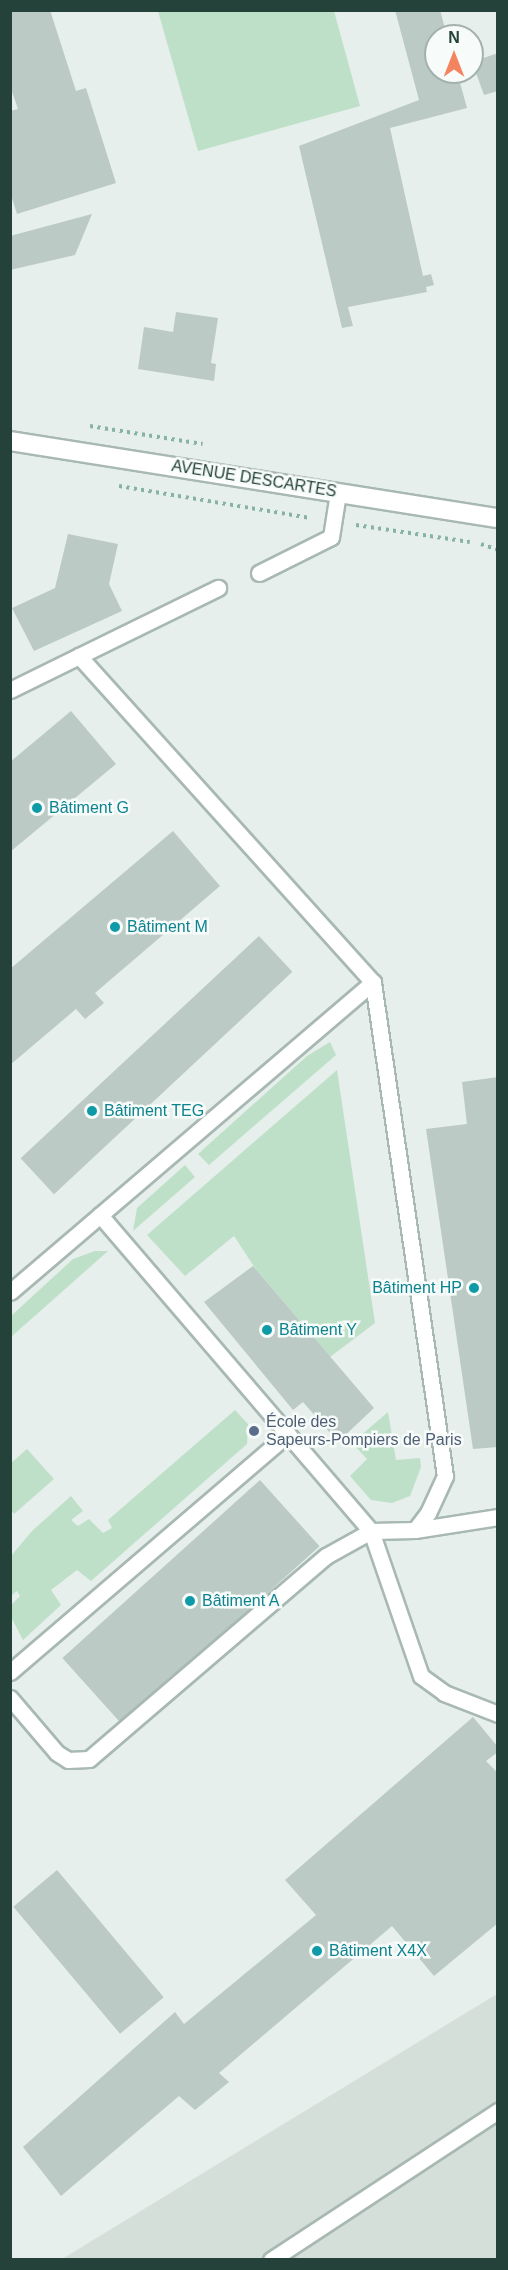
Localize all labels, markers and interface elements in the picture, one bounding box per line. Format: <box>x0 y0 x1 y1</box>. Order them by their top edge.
north arrow <box>424 24 484 84</box>
text: N <box>448 29 460 46</box>
street label: AVENUE DESCARTES <box>170 456 338 502</box>
place label: Bâtiment G <box>49 798 129 818</box>
marker: Bâtiment G <box>30 801 44 815</box>
place label: Bâtiment M <box>127 917 208 937</box>
marker: Bâtiment M <box>108 920 122 934</box>
place label: Bâtiment TEG <box>104 1101 204 1121</box>
marker: Bâtiment TEG <box>85 1104 99 1118</box>
place label: Bâtiment HP <box>372 1278 462 1298</box>
marker: Bâtiment HP <box>467 1281 481 1295</box>
place label: Bâtiment Y <box>279 1320 357 1340</box>
marker: Bâtiment Y <box>260 1323 274 1337</box>
place label: École des Sapeurs-Pompiers de Paris <box>266 1412 462 1450</box>
marker: École des Sapeurs-Pompiers de Paris <box>247 1424 261 1438</box>
place label: Bâtiment A <box>202 1591 280 1611</box>
marker: Bâtiment A <box>183 1594 197 1608</box>
place label: Bâtiment X4X <box>329 1941 427 1961</box>
marker: Bâtiment X4X <box>310 1944 324 1958</box>

